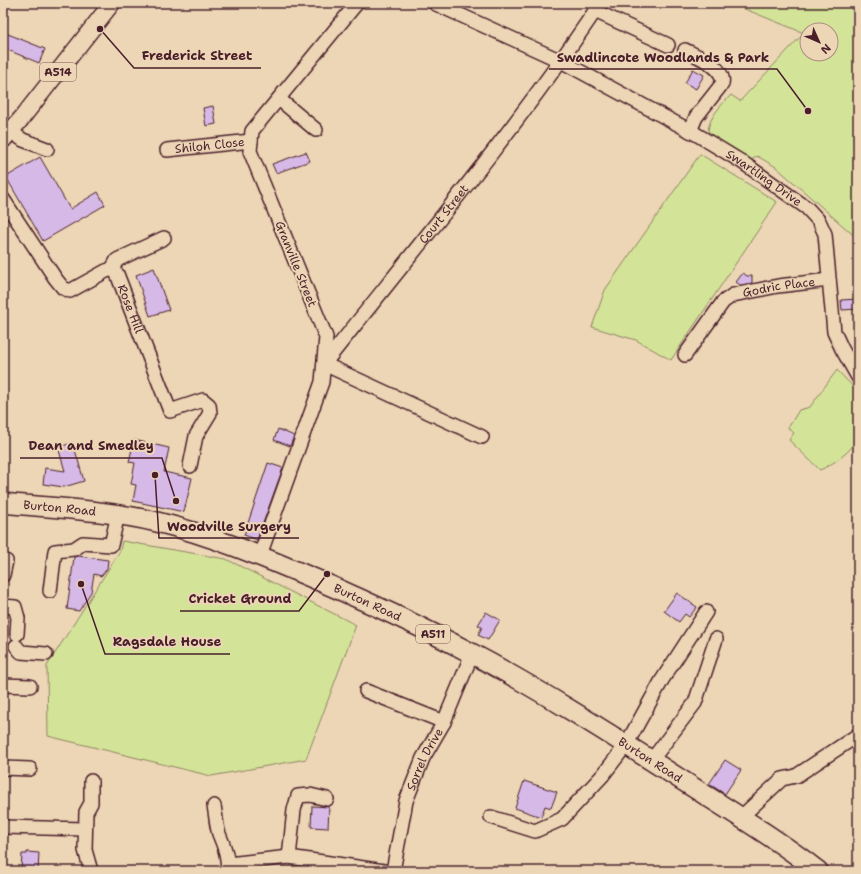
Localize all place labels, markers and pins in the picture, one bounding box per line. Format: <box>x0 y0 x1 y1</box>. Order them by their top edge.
callout: Frederick Street <box>134 43 261 68</box>
callout: Swadlincote Woodlands & Park <box>549 44 777 69</box>
callout: Dean and Smedley <box>20 433 162 458</box>
callout: Woodville Surgery <box>159 513 299 538</box>
callout: Cricket Ground <box>180 586 299 611</box>
callout: Ragsdale House <box>105 629 230 654</box>

